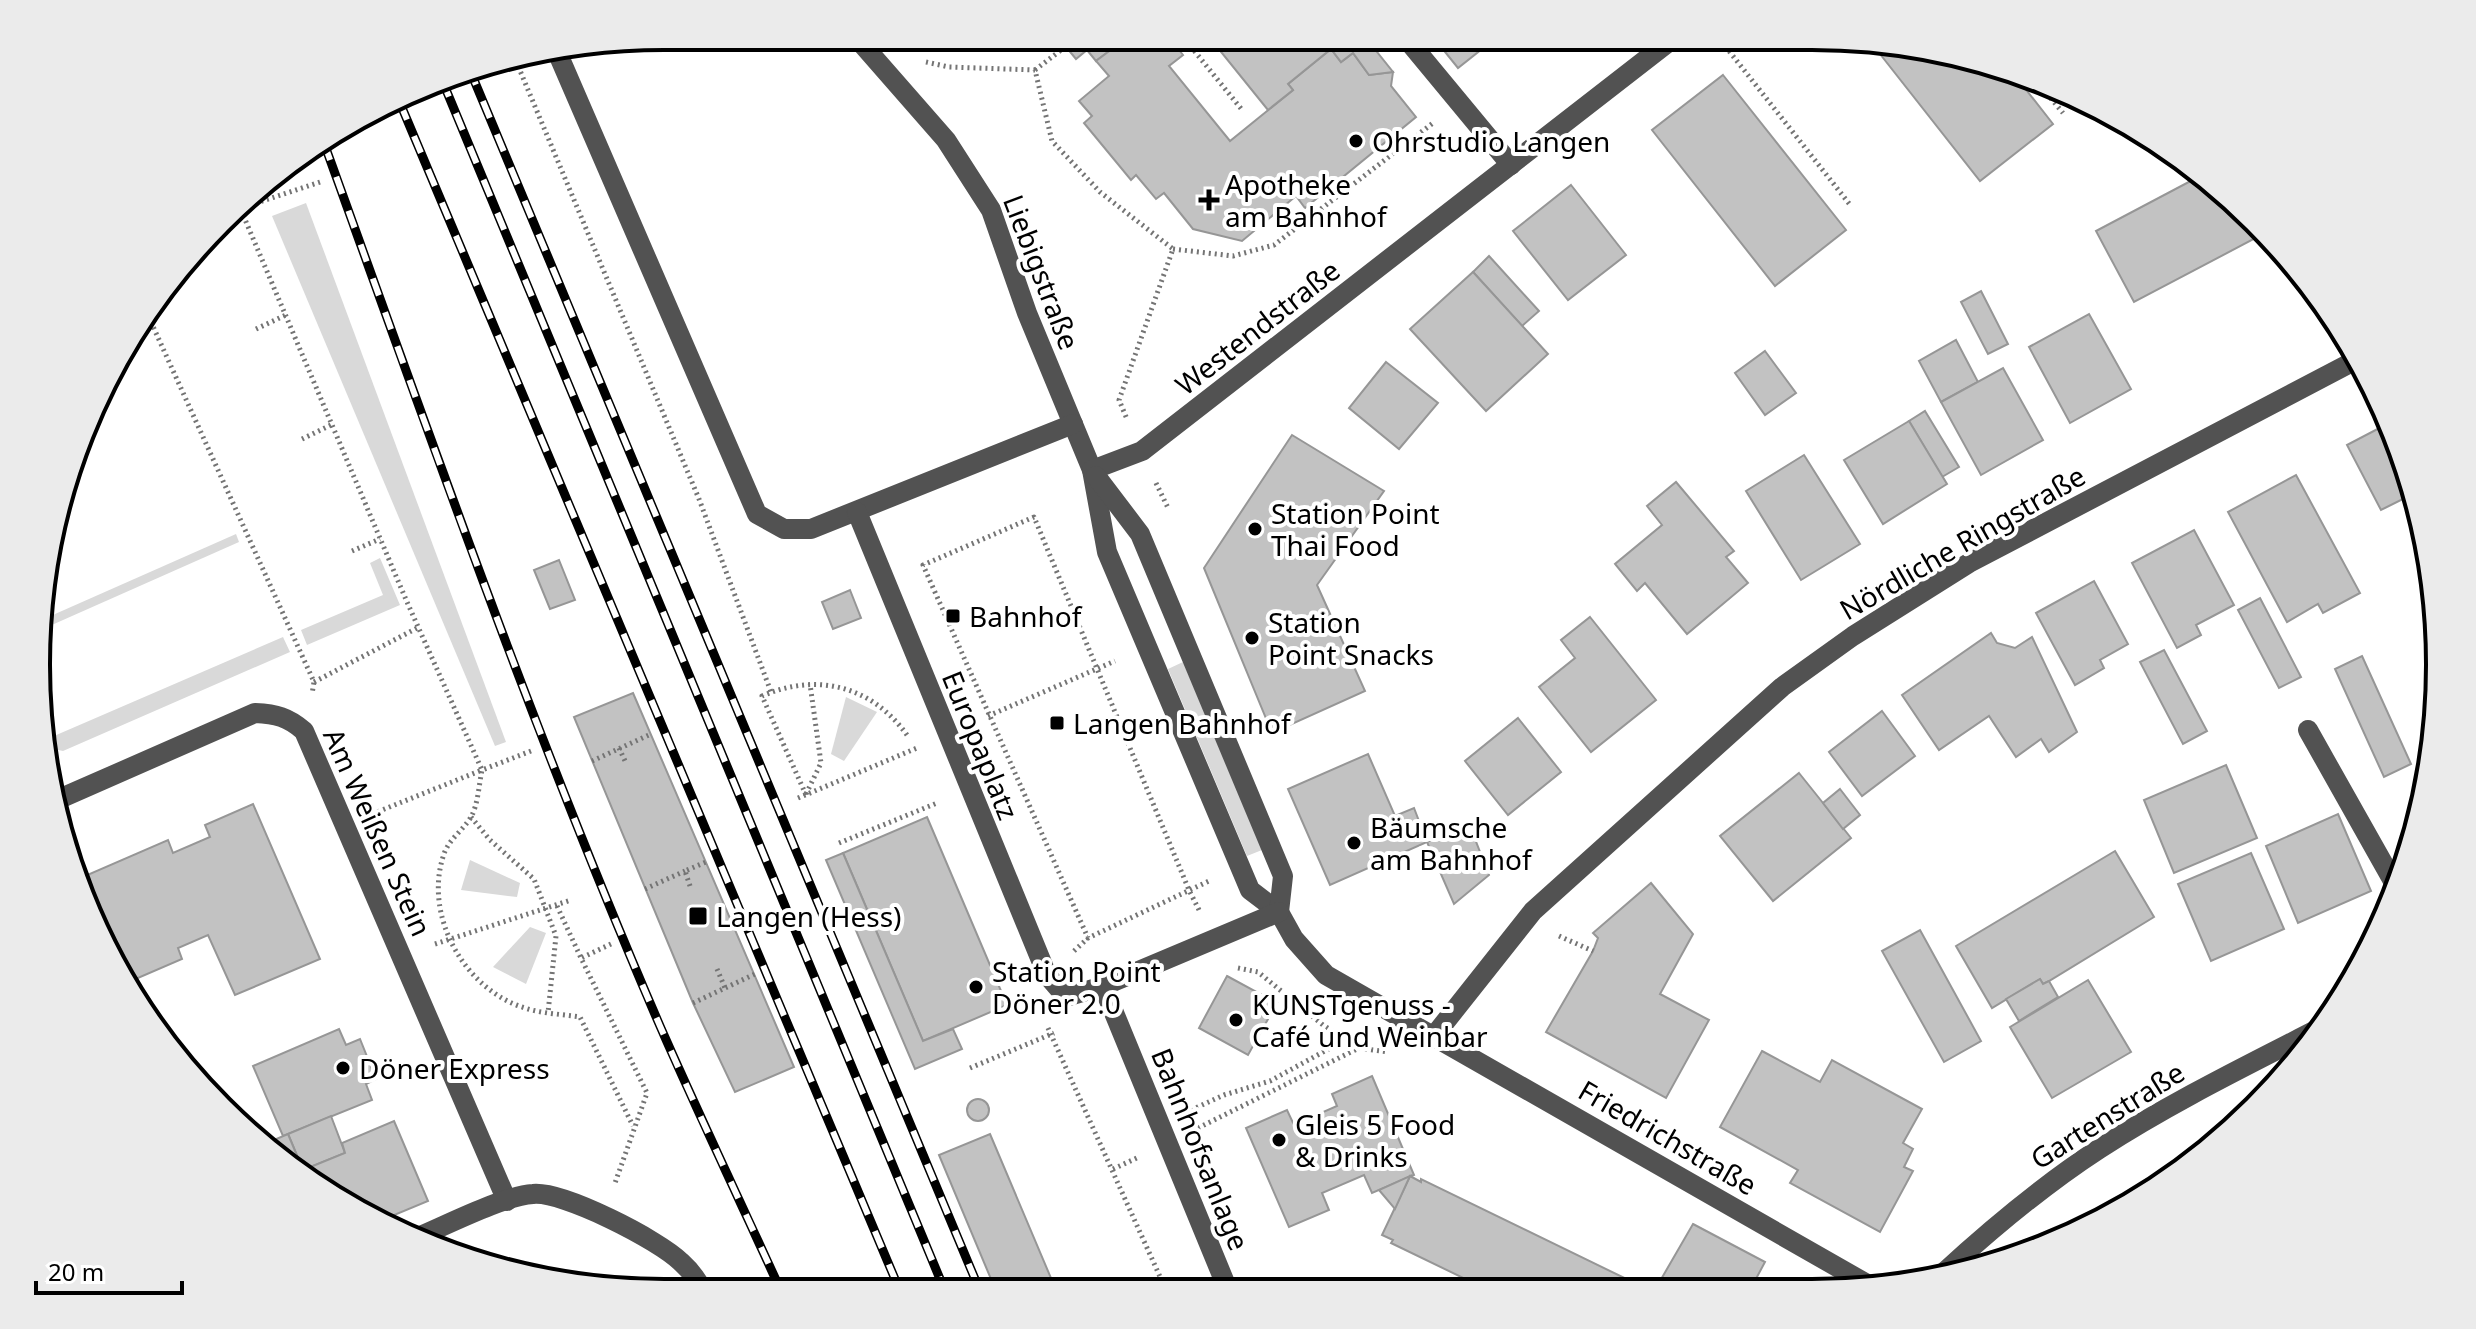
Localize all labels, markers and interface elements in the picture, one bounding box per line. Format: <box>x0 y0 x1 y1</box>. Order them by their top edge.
place label: Ohrstudio Langen <box>1372 122 1610 160</box>
marker: Ohrstudio Langen <box>1347 132 1365 150</box>
place label: Apotheke am Bahnhof <box>1225 165 1388 235</box>
street label: Liebigstraße <box>995 189 1089 355</box>
marker: Apotheke am Bahnhof <box>1200 191 1218 209</box>
street label: Westendstraße <box>1167 251 1347 403</box>
street label: Nördliche Ringstraße <box>1832 456 2092 628</box>
place label: Station Point Thai Food <box>1271 494 1440 564</box>
marker: Station Point Thai Food <box>1246 520 1264 538</box>
place label: Bahnhof <box>969 597 1083 635</box>
place label: Station Point Snacks <box>1268 603 1434 673</box>
marker: Bahnhof <box>944 607 962 625</box>
marker: Station Point Snacks <box>1243 629 1261 647</box>
street label: Europaplatz <box>934 665 1028 825</box>
place label: Langen Bahnhof <box>1073 704 1292 742</box>
marker: Langen Bahnhof <box>1048 714 1066 732</box>
street label: Am Weißen Stein <box>315 722 441 942</box>
place label: Bäumsche am Bahnhof <box>1370 808 1533 878</box>
marker: Bäumsche am Bahnhof <box>1345 834 1363 852</box>
place label: Langen (Hess) <box>716 897 901 935</box>
marker: Langen (Hess) <box>687 905 709 927</box>
place label: Station Point Döner 2.0 <box>992 952 1161 1022</box>
marker: Station Point Döner 2.0 <box>967 978 985 996</box>
place label: KUNSTgenuss - Café und Weinbar <box>1252 985 1488 1055</box>
marker: KUNSTgenuss - Café und Weinbar <box>1227 1011 1245 1029</box>
street label: Bahnhofsanlage <box>1143 1042 1259 1256</box>
place label: Döner Express <box>359 1049 550 1087</box>
street label: Gartenstraße <box>2023 1053 2191 1177</box>
marker: Döner Express <box>334 1059 352 1077</box>
street label: Friedrichstraße <box>1572 1071 1764 1203</box>
place label: Gleis 5 Food & Drinks <box>1295 1105 1455 1175</box>
marker: Gleis 5 Food & Drinks <box>1270 1131 1288 1149</box>
scale bar <box>36 1245 182 1295</box>
text: 20 m <box>48 1255 104 1288</box>

